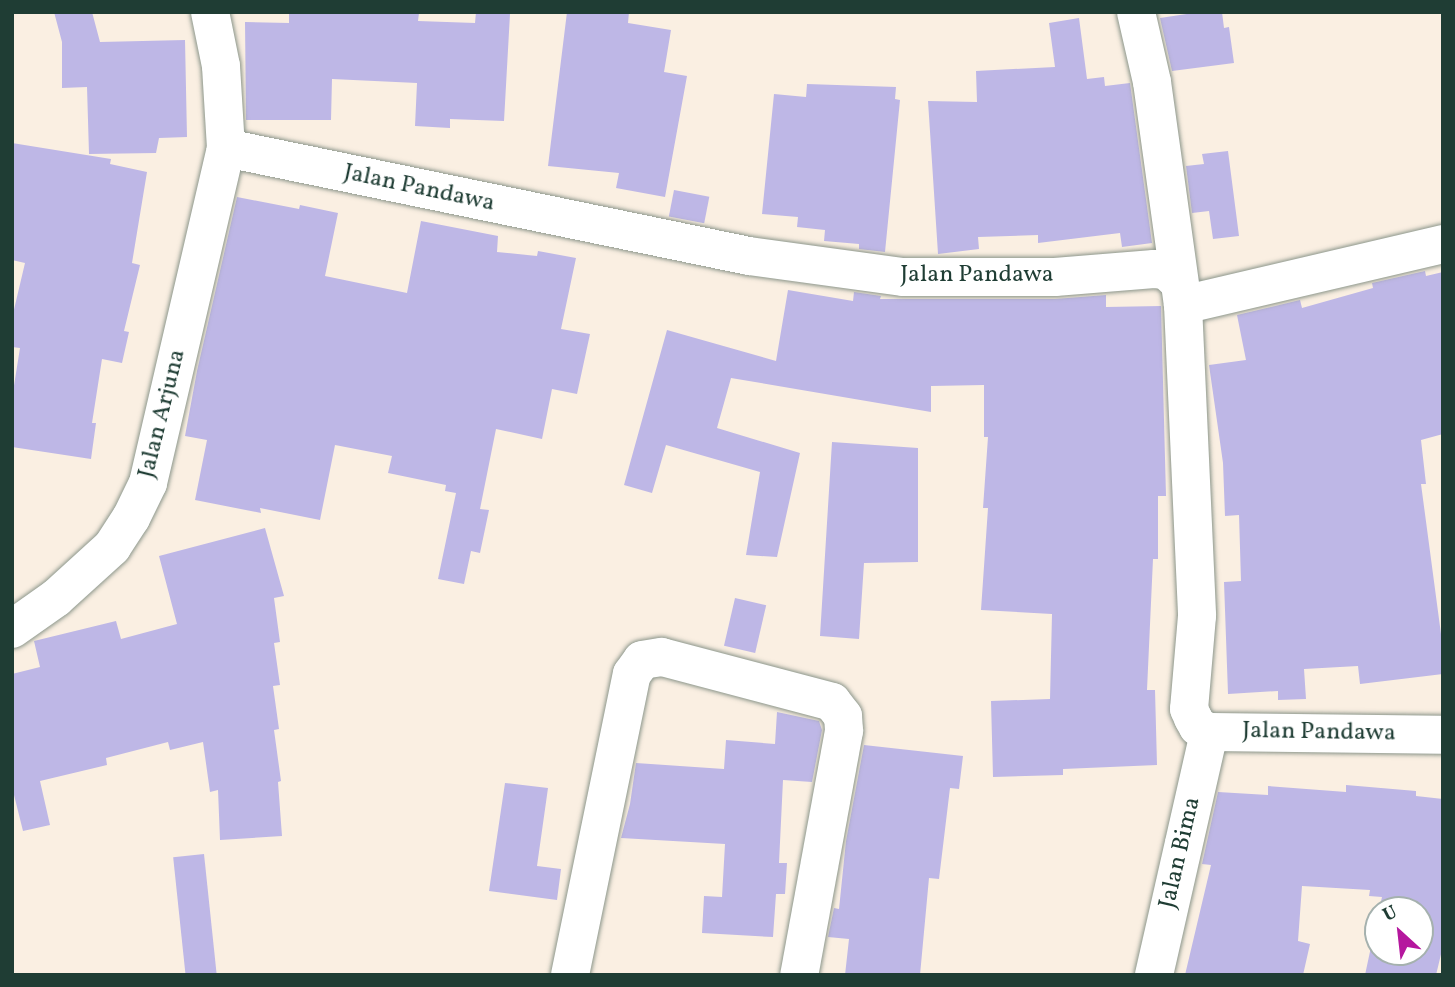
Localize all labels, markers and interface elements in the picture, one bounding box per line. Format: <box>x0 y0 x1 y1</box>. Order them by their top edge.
street label: Jalan Pandawa <box>341 159 497 219</box>
street label: Jalan Pandawa <box>900 262 1054 290</box>
street label: Jalan Arjuna <box>133 347 193 481</box>
street label: Jalan Pandawa <box>1242 717 1396 749</box>
street label: Jalan Bima <box>1154 794 1208 912</box>
north arrow <box>1364 896 1434 966</box>
text: U <box>1379 900 1402 929</box>

